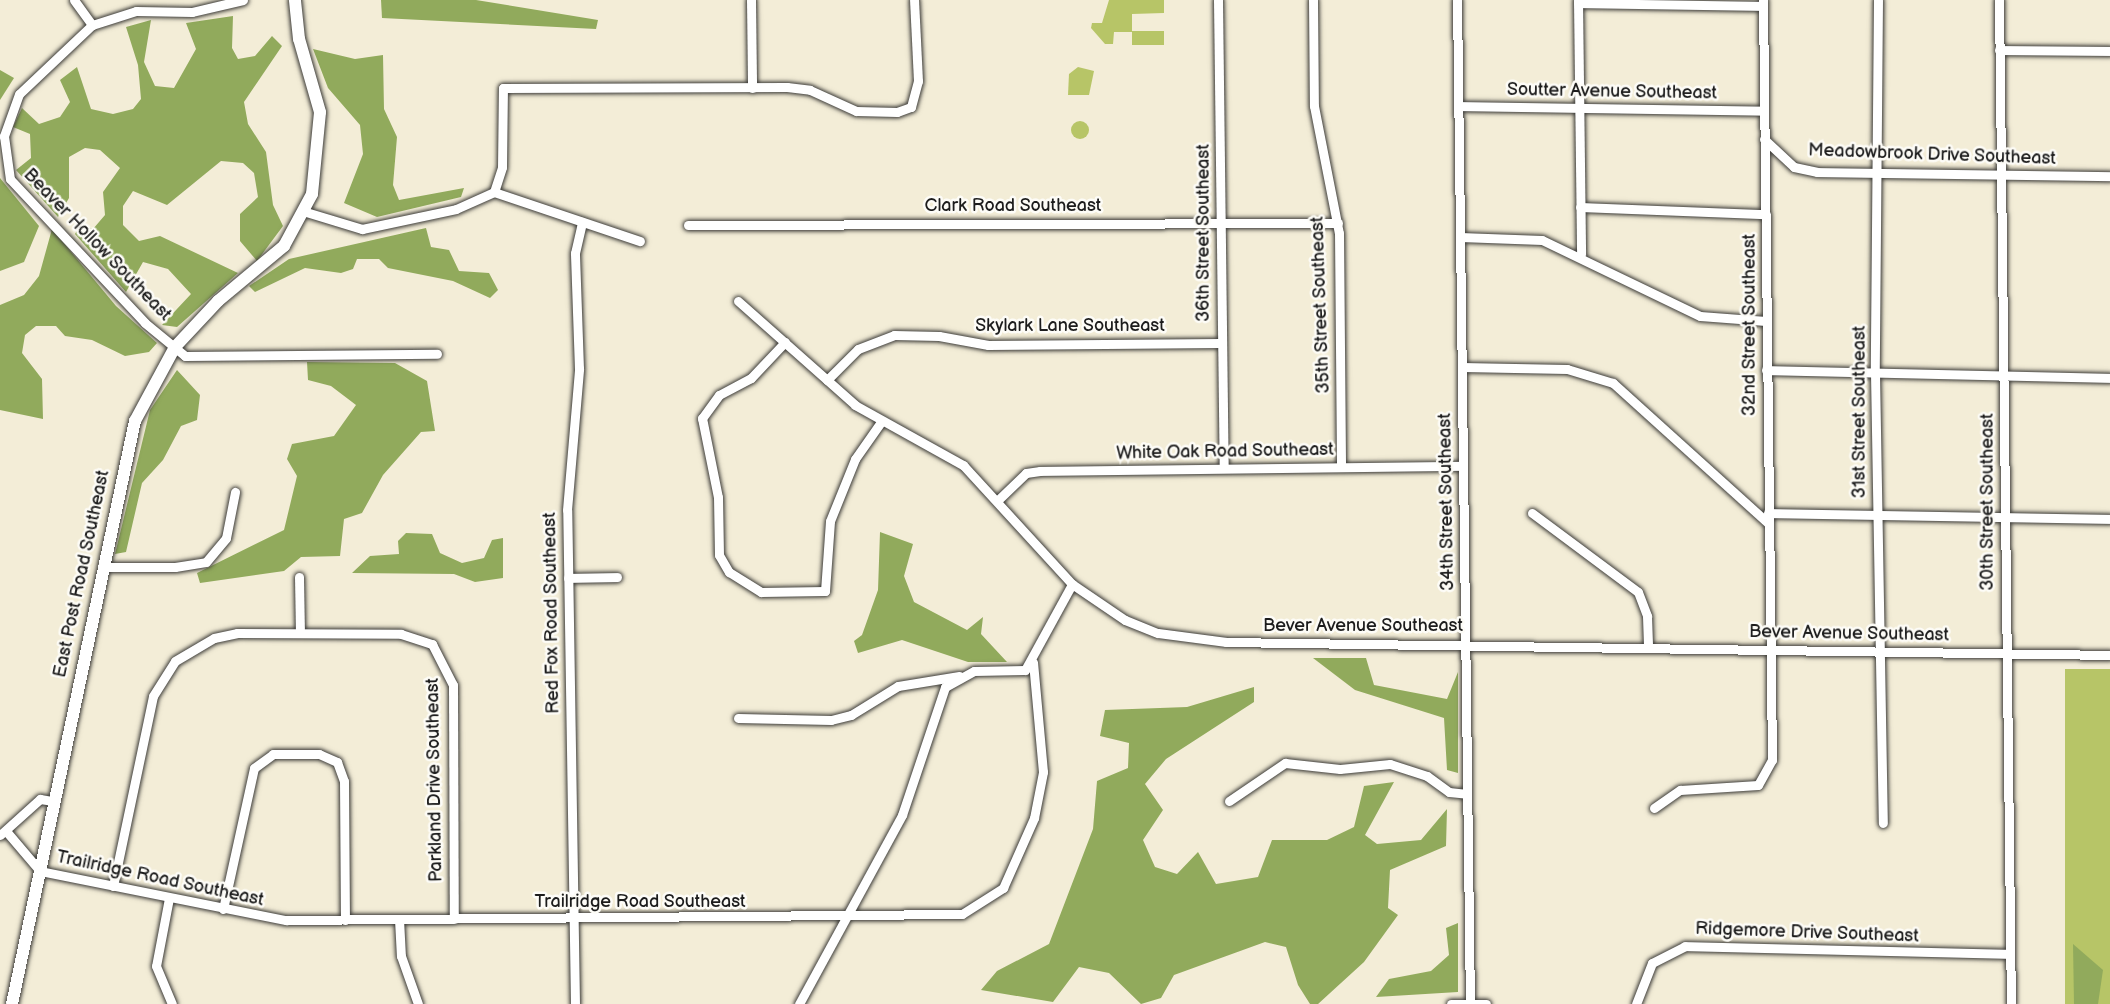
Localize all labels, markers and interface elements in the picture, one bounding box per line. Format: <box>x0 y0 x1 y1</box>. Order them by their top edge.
street label: Soutter Avenue Southeast <box>1507 79 1717 105</box>
street label: Meadowbrook Drive Southeast <box>1808 140 2056 170</box>
street label: 36th Street Southeast <box>1193 144 1215 322</box>
street label: Beaver Hollow Southeast <box>18 164 176 326</box>
street label: Clark Road Southeast <box>924 195 1102 217</box>
street label: 35th Street Southeast <box>1307 216 1335 394</box>
street label: 32nd Street Southeast <box>1739 233 1761 417</box>
street label: Skylark Lane Southeast <box>975 315 1165 337</box>
street label: 31st Street Southeast <box>1849 325 1871 499</box>
street label: 34th Street Southeast <box>1435 413 1459 591</box>
street label: 30th Street Southeast <box>1977 413 1999 591</box>
street label: White Oak Road Southeast <box>1116 439 1334 465</box>
street label: East Post Road Southeast <box>49 468 115 680</box>
street label: Red Fox Road Southeast <box>539 512 565 714</box>
street label: Bever Avenue Southeast <box>1263 615 1463 637</box>
street label: Bever Avenue Southeast <box>1749 621 1949 647</box>
street label: Parkland Drive Southeast <box>422 678 448 882</box>
street label: Trailridge Road Southeast <box>54 846 266 912</box>
street label: Trailridge Road Southeast <box>534 891 746 913</box>
street label: Ridgemore Drive Southeast <box>1695 918 1919 948</box>

